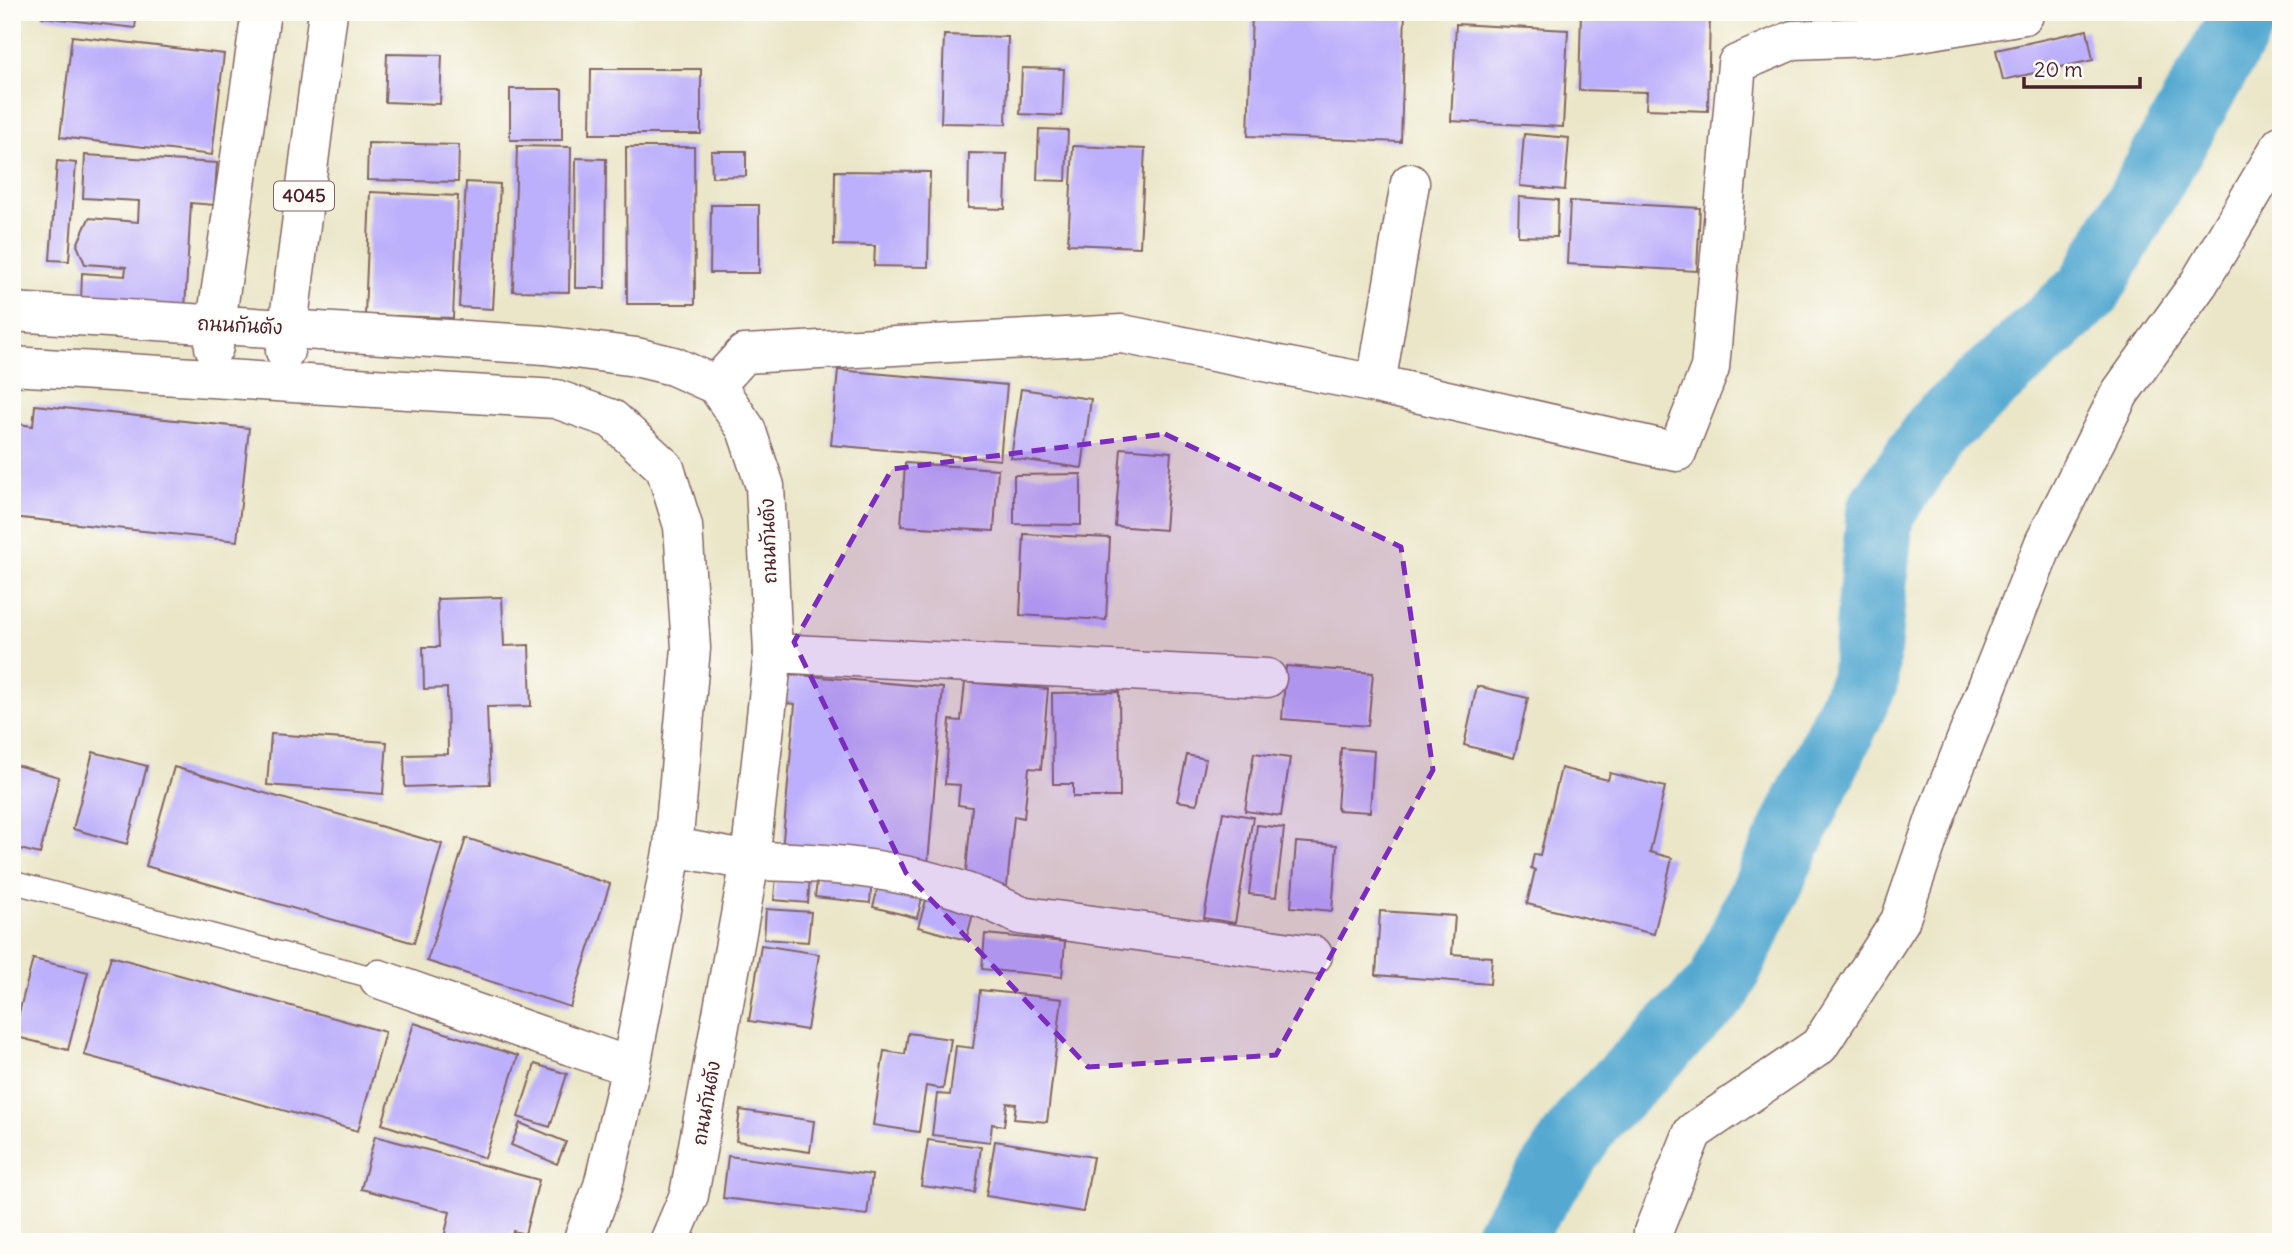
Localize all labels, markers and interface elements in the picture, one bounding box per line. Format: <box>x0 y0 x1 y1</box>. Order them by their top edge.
scale bar <box>2024 46 2139 90</box>
text: 20 m <box>2034 56 2083 83</box>
road number: 4045 <box>274 182 334 210</box>
street label: ถนนกันตัง <box>197 311 283 339</box>
street label: ถนนกันตัง <box>755 498 781 584</box>
street label: ถนนกันตัง <box>687 1059 725 1147</box>

